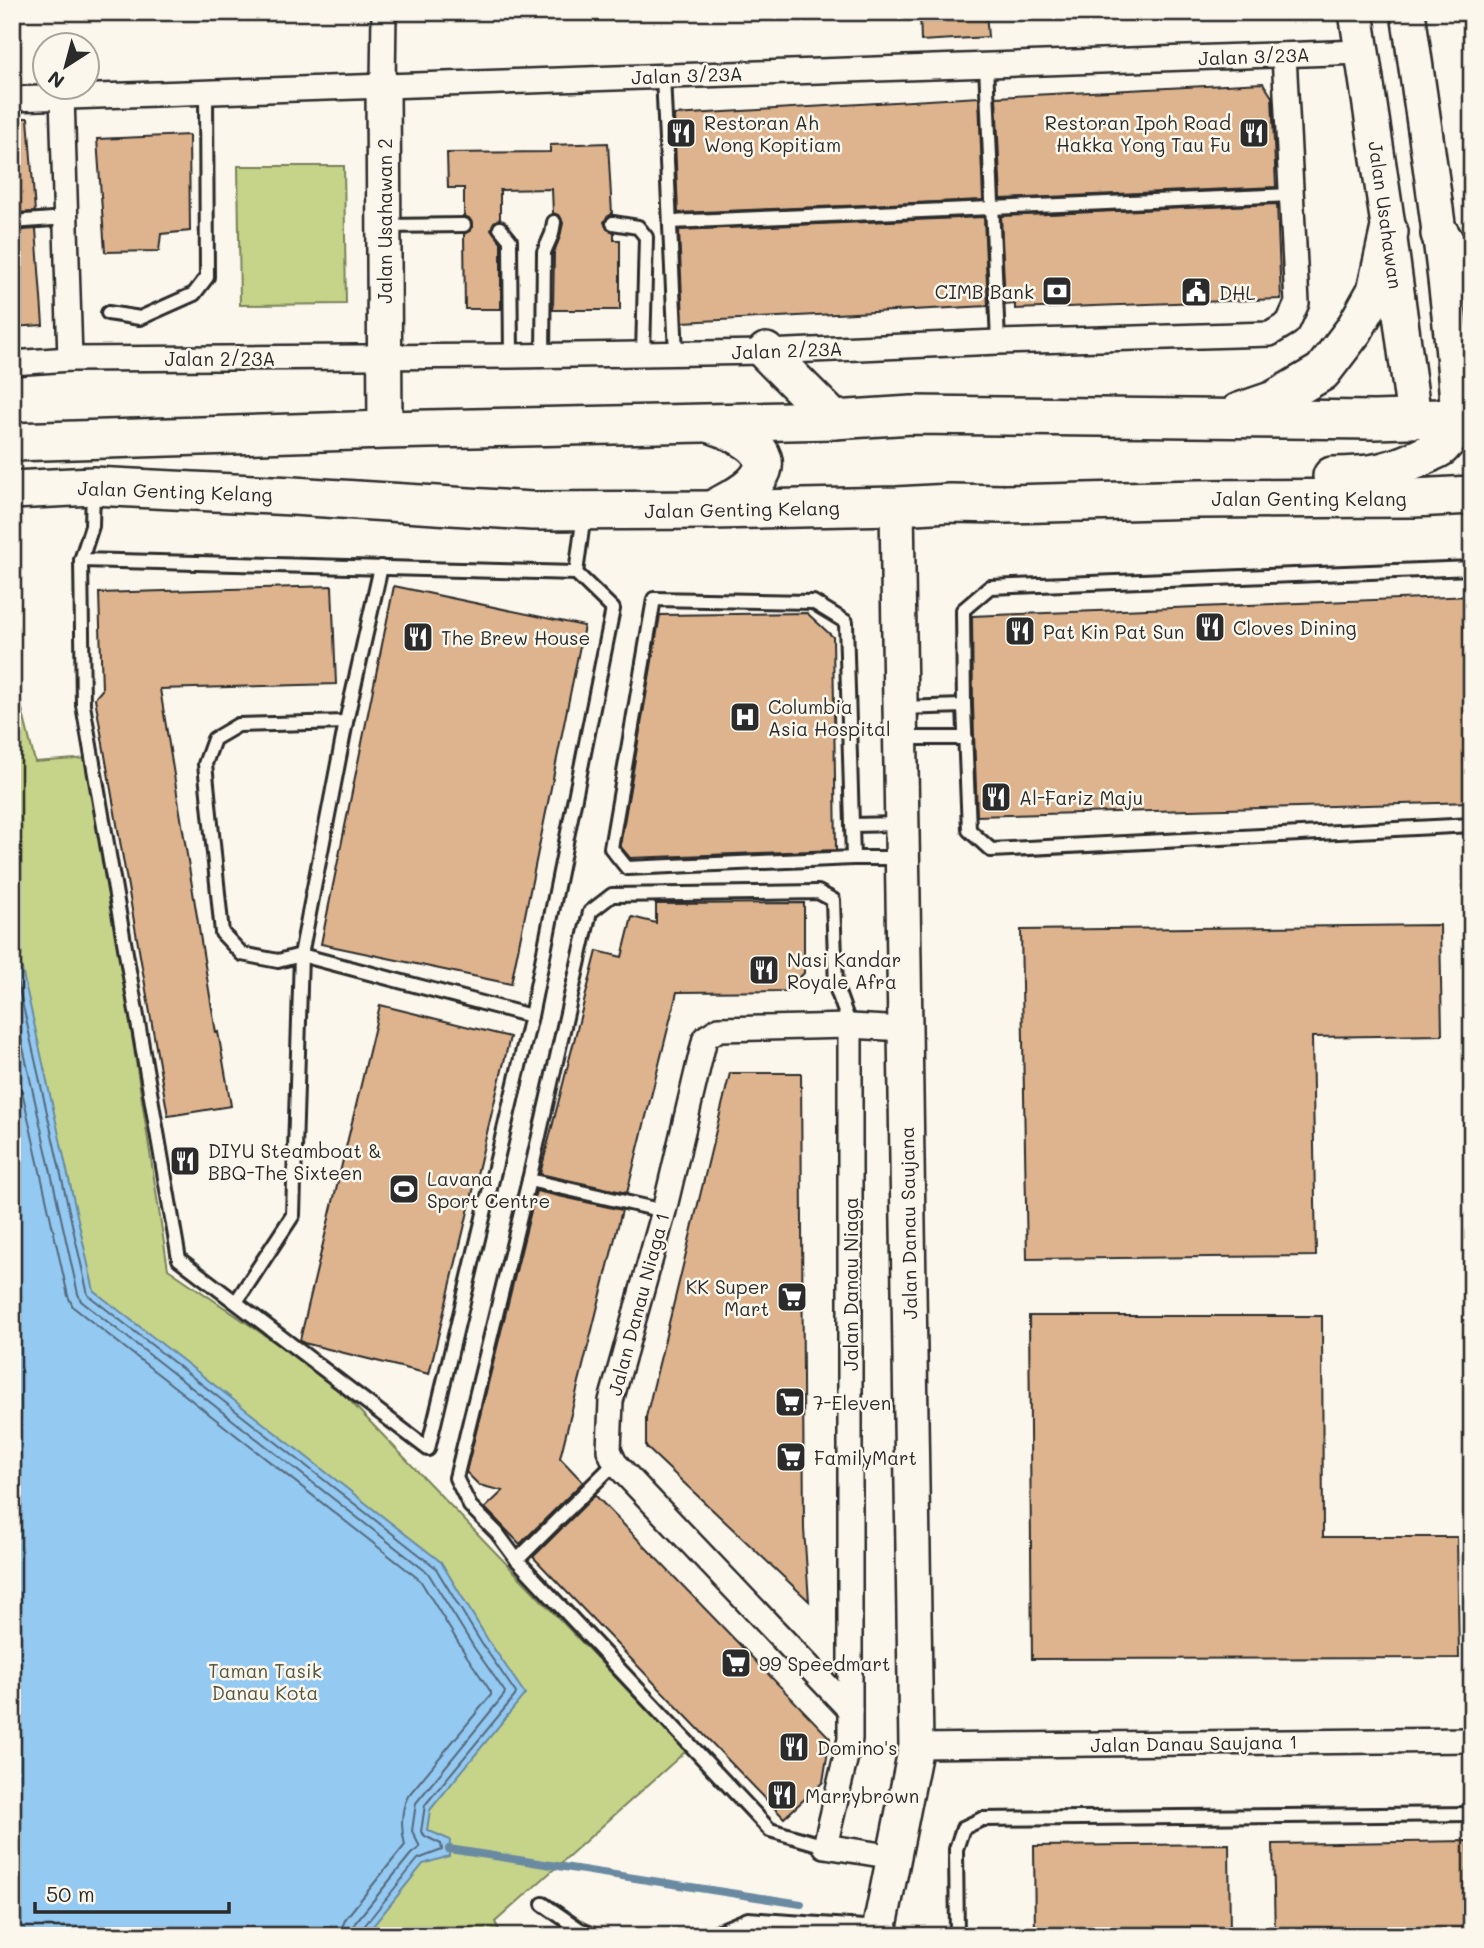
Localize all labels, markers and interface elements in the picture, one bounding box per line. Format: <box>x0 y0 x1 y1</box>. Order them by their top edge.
north arrow <box>32 32 102 102</box>
street label: Jalan 3/23A <box>1198 42 1310 70</box>
street label: Jalan 3/23A <box>631 61 743 89</box>
text: N <box>43 66 69 95</box>
place label: Restoran Ah Wong Kopitiam <box>704 110 841 157</box>
place label: Restoran Ipoh Road Hakka Yong Tau Fu <box>1045 110 1231 157</box>
restaurant icon: Restoran Ah Wong Kopitiam <box>664 116 698 150</box>
restaurant icon: Restoran Ipoh Road Hakka Yong Tau Fu <box>1237 116 1271 150</box>
street label: Jalan Usahawan 2 <box>372 138 397 304</box>
street label: Jalan Usahawan <box>1363 140 1409 290</box>
bank icon: CIMB Bank <box>1040 274 1074 308</box>
public building icon: DHL <box>1179 275 1213 309</box>
place label: CIMB Bank <box>935 279 1034 304</box>
place label: DHL <box>1219 280 1256 305</box>
street label: Jalan 2/23A <box>731 336 843 364</box>
street label: Jalan 2/23A <box>165 346 275 371</box>
street label: Jalan Genting Kelang <box>77 475 273 507</box>
street label: Jalan Genting Kelang <box>1211 486 1407 511</box>
street label: Jalan Genting Kelang <box>644 495 840 523</box>
restaurant icon: Cloves Dining <box>1193 610 1227 644</box>
restaurant icon: Pat Kin Pat Sun <box>1003 614 1037 648</box>
place label: Cloves Dining <box>1233 615 1356 640</box>
place label: Pat Kin Pat Sun <box>1043 619 1184 644</box>
restaurant icon: The Brew House <box>401 620 435 654</box>
place label: The Brew House <box>441 625 590 650</box>
place label: Columbia Asia Hospital <box>768 694 891 741</box>
hospital icon: Columbia Asia Hospital <box>728 700 762 734</box>
restaurant icon: Al-Fariz Maju <box>979 780 1013 814</box>
place label: Al-Fariz Maju <box>1019 785 1143 810</box>
place label: Nasi Kandar Royale Afra <box>787 947 901 994</box>
restaurant icon: Nasi Kandar Royale Afra <box>747 953 781 987</box>
street label: Jalan Danau Saujana <box>894 1126 922 1320</box>
place label: DIYU Steamboat & BBQ-The Sixteen <box>208 1138 382 1185</box>
restaurant icon: DIYU Steamboat & BBQ-The Sixteen <box>168 1144 202 1178</box>
place label: Lavana Sport Centre <box>427 1166 550 1213</box>
sports icon: Lavana Sport Centre <box>387 1172 421 1206</box>
street label: Jalan Danau Niaga <box>838 1197 863 1371</box>
street label: Jalan Danau Niaga 1 <box>602 1210 674 1398</box>
place label: KK Super Mart <box>686 1274 769 1321</box>
supermarket icon: KK Super Mart <box>775 1280 809 1314</box>
supermarket icon: 7-Eleven <box>773 1385 807 1419</box>
place label: 7-Eleven <box>813 1390 891 1415</box>
supermarket icon: FamilyMart <box>774 1440 808 1474</box>
place label: FamilyMart <box>814 1445 917 1470</box>
supermarket icon: 99 Speedmart <box>719 1646 753 1680</box>
place label: 99 Speedmart <box>759 1651 890 1676</box>
park label: Taman Tasik Danau Kota <box>208 1658 322 1705</box>
street label: Jalan Danau Saujana 1 <box>1090 1729 1298 1757</box>
restaurant icon: Domino's <box>777 1730 811 1764</box>
place label: Domino's <box>817 1735 898 1760</box>
restaurant icon: Marrybrown <box>765 1778 799 1812</box>
place label: Marrybrown <box>805 1783 919 1808</box>
scale bar <box>35 1871 229 1915</box>
text: 50 m <box>46 1880 95 1907</box>

